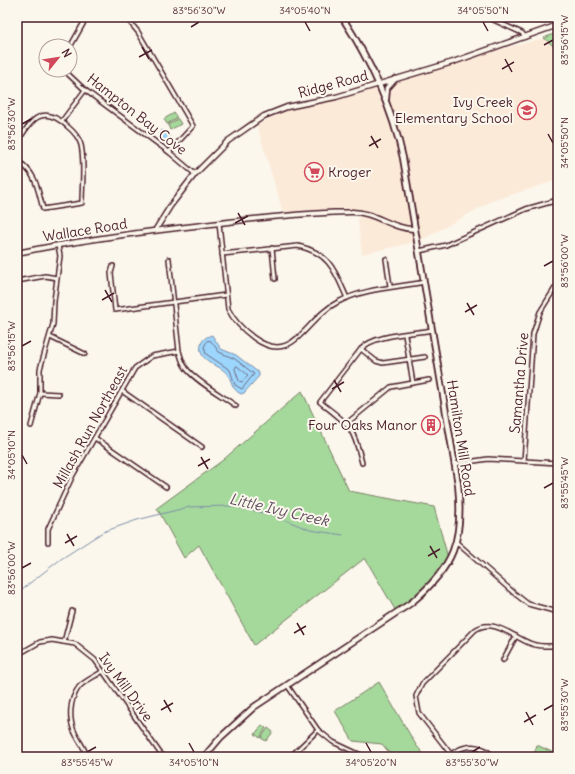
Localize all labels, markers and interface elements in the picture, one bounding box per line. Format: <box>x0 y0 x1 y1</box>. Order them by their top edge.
text: 83°56'30"W <box>173 4 225 17</box>
text: 34°05'40"N <box>279 4 331 17</box>
text: 34°05'50"N <box>457 4 509 17</box>
text: 83°56'15"W <box>558 15 571 65</box>
north arrow <box>38 38 78 78</box>
text: N <box>59 46 75 60</box>
street label: Ridge Road <box>296 66 370 102</box>
street label: Hampton Bay Cove <box>83 69 191 159</box>
place label: Ivy Creek Elementary School <box>395 93 513 127</box>
text: 83°56'30"W <box>5 98 18 150</box>
school or university icon: Ivy Creek Elementary School <box>516 99 538 121</box>
text: 34°05'50"N <box>558 117 571 169</box>
supermarket icon: Kroger <box>303 161 325 183</box>
place label: Kroger <box>328 163 371 181</box>
street label: Wallace Road <box>42 214 128 246</box>
text: 83°56'00"W <box>558 234 571 288</box>
text: 83°56'15"W <box>5 321 18 371</box>
street label: Samantha Drive <box>506 332 532 434</box>
street label: Millash Run Northeast <box>49 362 131 491</box>
street label: Hamilton Mill Road <box>443 379 479 497</box>
building icon: Four Oaks Manor <box>420 414 442 436</box>
place label: Four Oaks Manor <box>308 416 417 434</box>
text: 34°05'10"N <box>5 430 18 480</box>
text: 83°55'45"W <box>558 457 571 509</box>
water label: Little Ivy Creek <box>228 489 332 530</box>
text: 83°56'00"W <box>5 541 18 595</box>
street label: Ivy Mill Drive <box>95 649 157 725</box>
text: 83°55'30"W <box>558 679 571 731</box>
text: 83°55'45"W <box>61 756 113 769</box>
text: 34°05'10"N <box>169 756 219 769</box>
text: 34°05'20"N <box>345 756 397 769</box>
text: 83°55'30"W <box>446 756 498 769</box>

